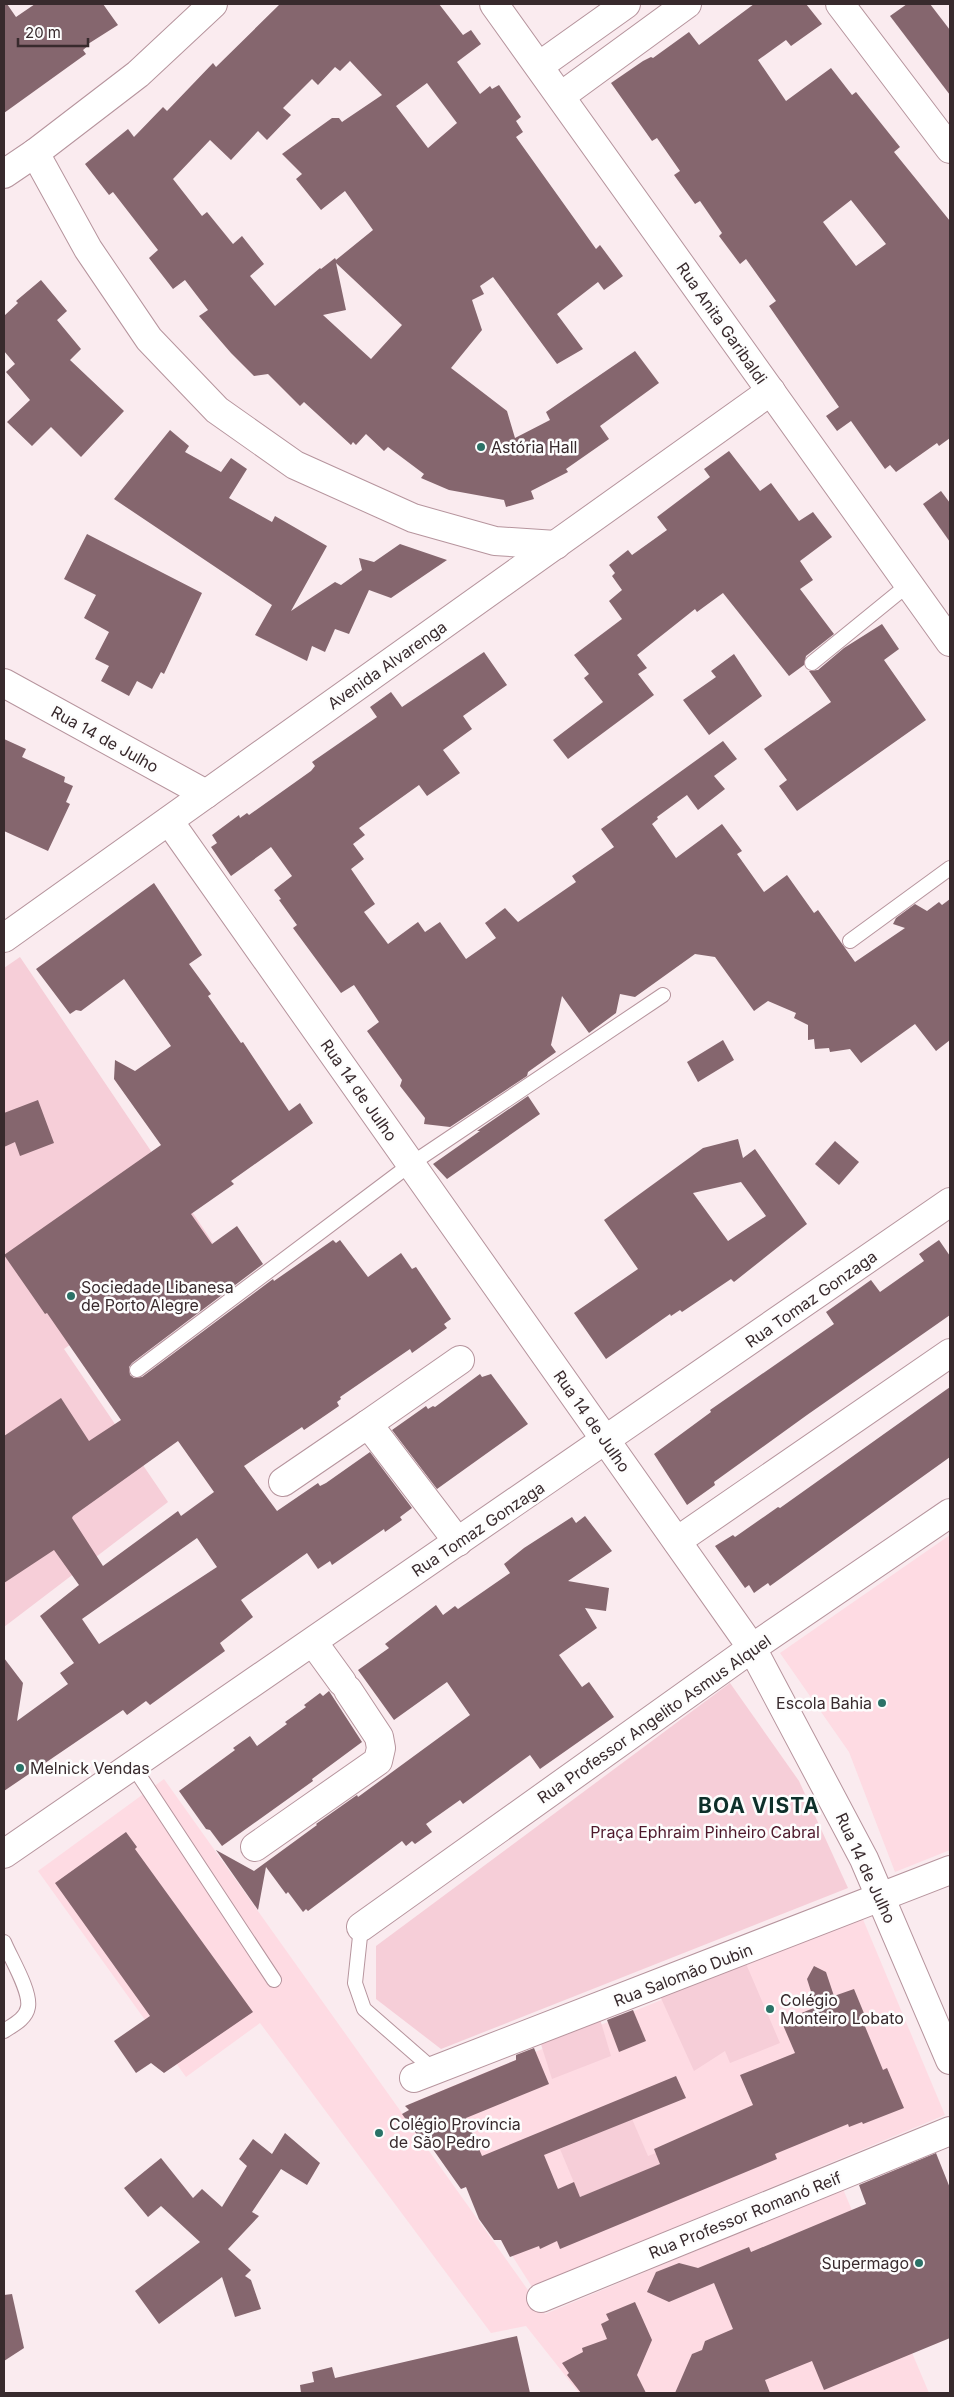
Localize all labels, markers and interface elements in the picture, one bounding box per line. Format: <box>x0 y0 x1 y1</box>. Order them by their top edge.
scale bar <box>18 15 88 47</box>
text: 20 m <box>25 23 61 42</box>
street label: Rua Anita Garibaldi <box>673 258 771 388</box>
place label: Astória Hall <box>491 437 577 457</box>
marker: Astória Hall <box>475 441 487 453</box>
street label: Avenida Alvarenga <box>324 616 450 714</box>
street label: Rua 14 de Julho <box>48 701 162 777</box>
street label: Rua 14 de Julho <box>316 1035 402 1145</box>
street label: Rua Tomaz Gonzaga <box>741 1246 881 1352</box>
place label: Sociedade Libanesa de Porto Alegre <box>81 1277 234 1315</box>
marker: Sociedade Libanesa de Porto Alegre <box>65 1290 77 1302</box>
street label: Rua 14 de Julho <box>549 1366 635 1476</box>
street label: Rua Tomaz Gonzaga <box>408 1477 548 1581</box>
street label: Rua Professor Angelito Asmus Alquel <box>533 1630 775 1808</box>
place label: Escola Bahia <box>776 1693 872 1713</box>
marker: Escola Bahia <box>876 1697 888 1709</box>
place label: Melnick Vendas <box>30 1758 150 1778</box>
marker: Melnick Vendas <box>14 1762 26 1774</box>
district label: BOA VISTA <box>698 1793 820 1818</box>
street label: Rua 14 de Julho <box>832 1810 900 1926</box>
park label: Praça Ephraim Pinheiro Cabral <box>590 1822 820 1842</box>
street label: Rua Salomão Dubin <box>611 1939 755 2011</box>
place label: Colégio Monteiro Lobato <box>780 1990 904 2028</box>
marker: Colégio Monteiro Lobato <box>764 2003 776 2015</box>
place label: Colégio Província de São Pedro <box>389 2114 521 2152</box>
marker: Colégio Província de São Pedro <box>373 2127 385 2139</box>
street label: Rua Professor Romanó Reif <box>646 2167 844 2263</box>
place label: Supermago <box>821 2253 909 2273</box>
marker: Supermago <box>913 2257 925 2269</box>

